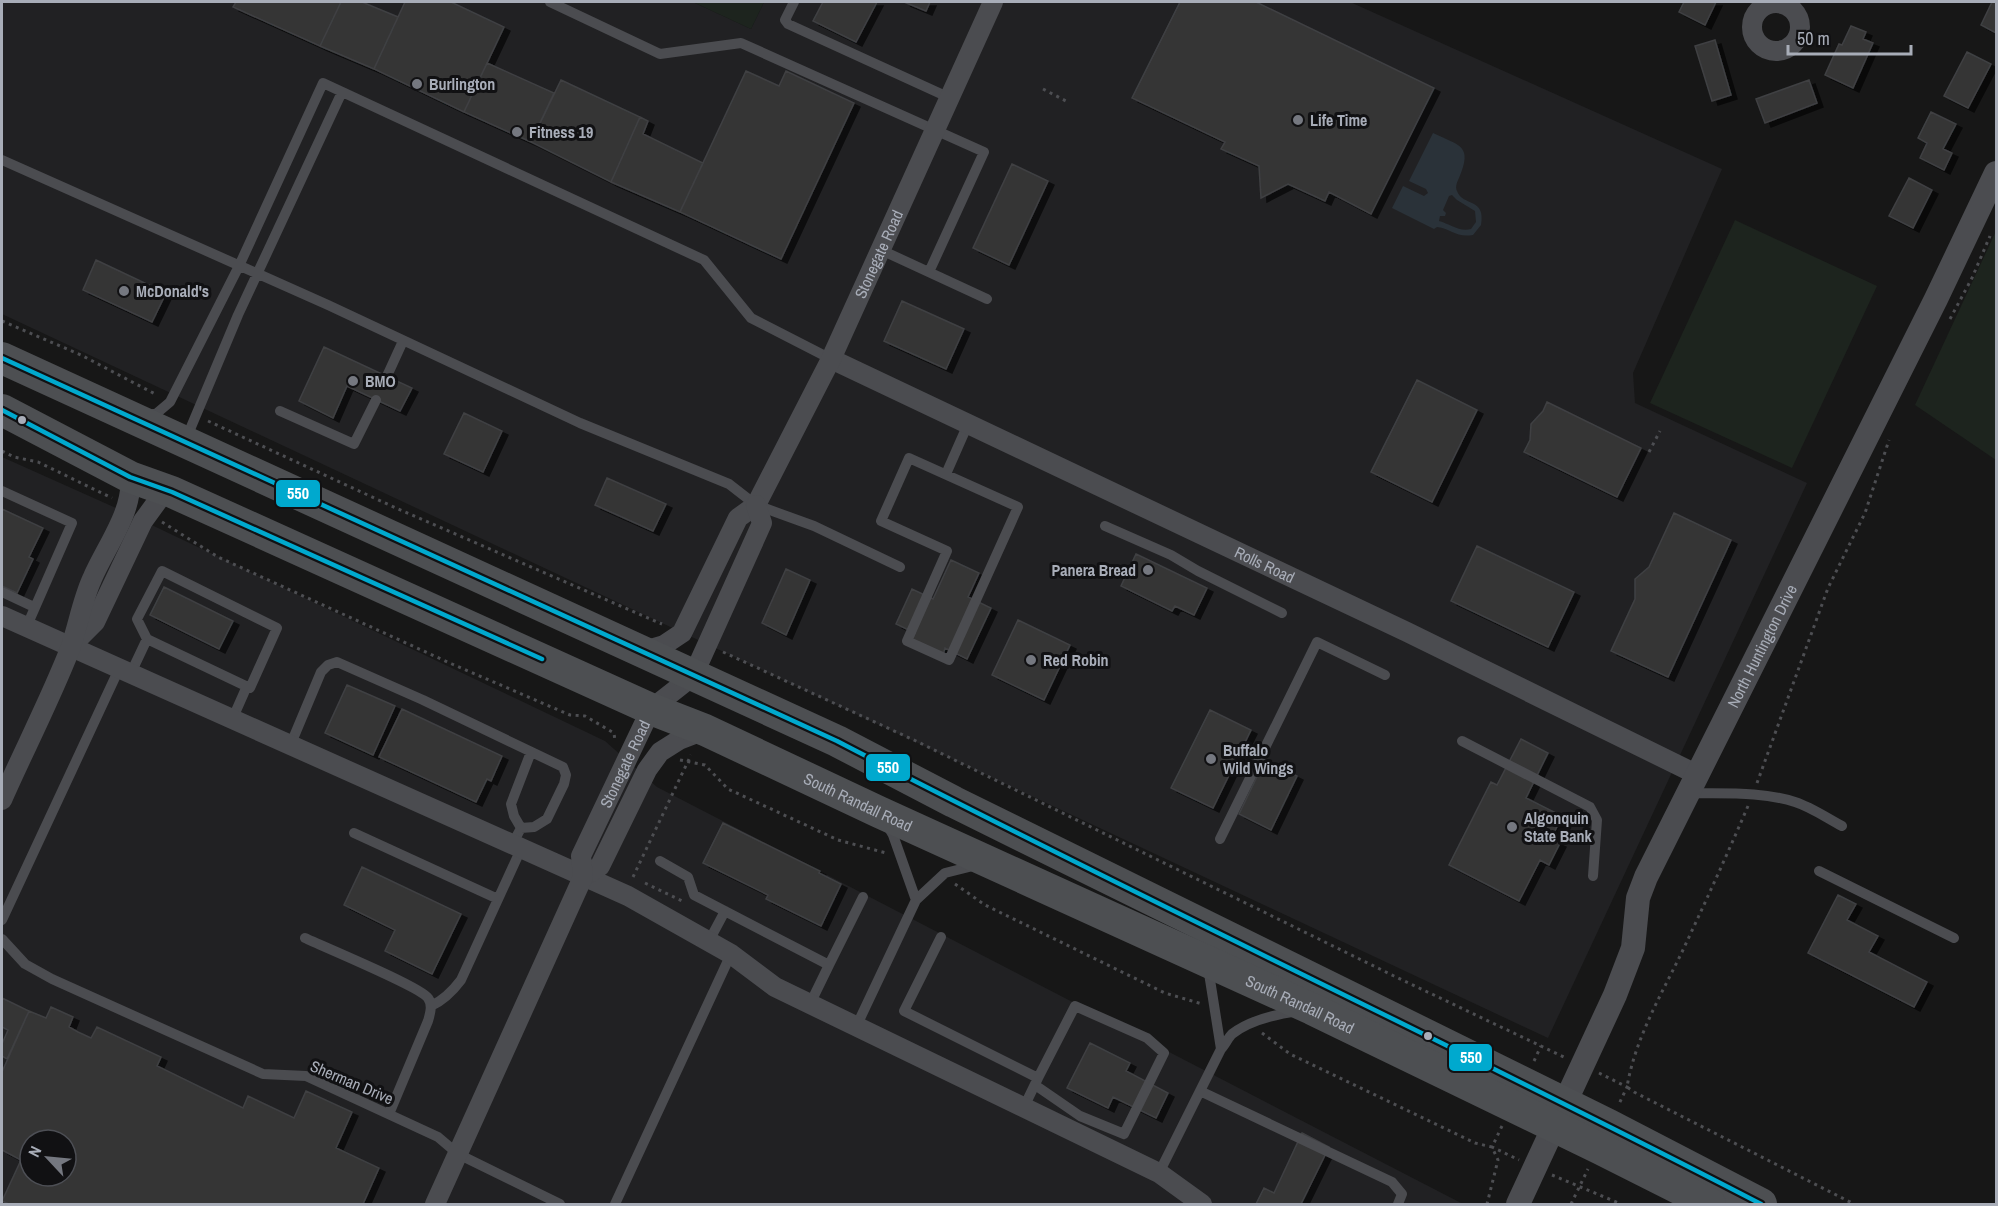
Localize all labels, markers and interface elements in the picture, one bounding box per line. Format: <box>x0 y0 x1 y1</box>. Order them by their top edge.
scale bar <box>1788 18 1911 56</box>
text: 50 m <box>1797 26 1830 51</box>
place label: Burlington <box>429 73 495 95</box>
marker: Burlington <box>410 77 424 91</box>
place label: Life Time <box>1310 109 1367 131</box>
marker: Life Time <box>1291 113 1305 127</box>
place label: Fitness 19 <box>529 121 593 143</box>
marker: Fitness 19 <box>510 125 524 139</box>
street label: Stonegate Road <box>849 206 908 302</box>
place label: McDonald's <box>136 280 209 302</box>
marker: McDonald's <box>117 284 131 298</box>
place label: BMO <box>365 370 396 392</box>
marker: BMO <box>346 374 360 388</box>
unlabelled marker <box>16 414 28 426</box>
line badge: 550 <box>275 479 321 508</box>
text: 550 <box>287 482 309 504</box>
street label: Rolls Road <box>1231 541 1298 588</box>
place label: Panera Bread <box>1051 559 1136 581</box>
marker: Panera Bread <box>1141 563 1155 577</box>
street label: North Huntington Drive <box>1722 581 1802 711</box>
place label: Red Robin <box>1043 649 1109 671</box>
marker: Red Robin <box>1024 653 1038 667</box>
street label: Stonegate Road <box>595 716 655 811</box>
place label: Buffalo Wild Wings <box>1223 739 1293 779</box>
marker: Buffalo Wild Wings <box>1204 752 1218 766</box>
line badge: 550 <box>865 753 911 782</box>
text: 550 <box>877 756 899 778</box>
street label: South Randall Road <box>800 767 916 837</box>
place label: Algonquin State Bank <box>1524 807 1593 847</box>
marker: Algonquin State Bank <box>1505 820 1519 834</box>
street label: South Randall Road <box>1242 969 1358 1039</box>
unlabelled marker <box>1422 1030 1434 1042</box>
line badge: 550 <box>1448 1043 1493 1072</box>
text: 550 <box>1460 1046 1482 1068</box>
street label: Sherman Drive <box>307 1055 397 1109</box>
north arrow <box>18 1128 78 1188</box>
text: N <box>23 1142 46 1161</box>

